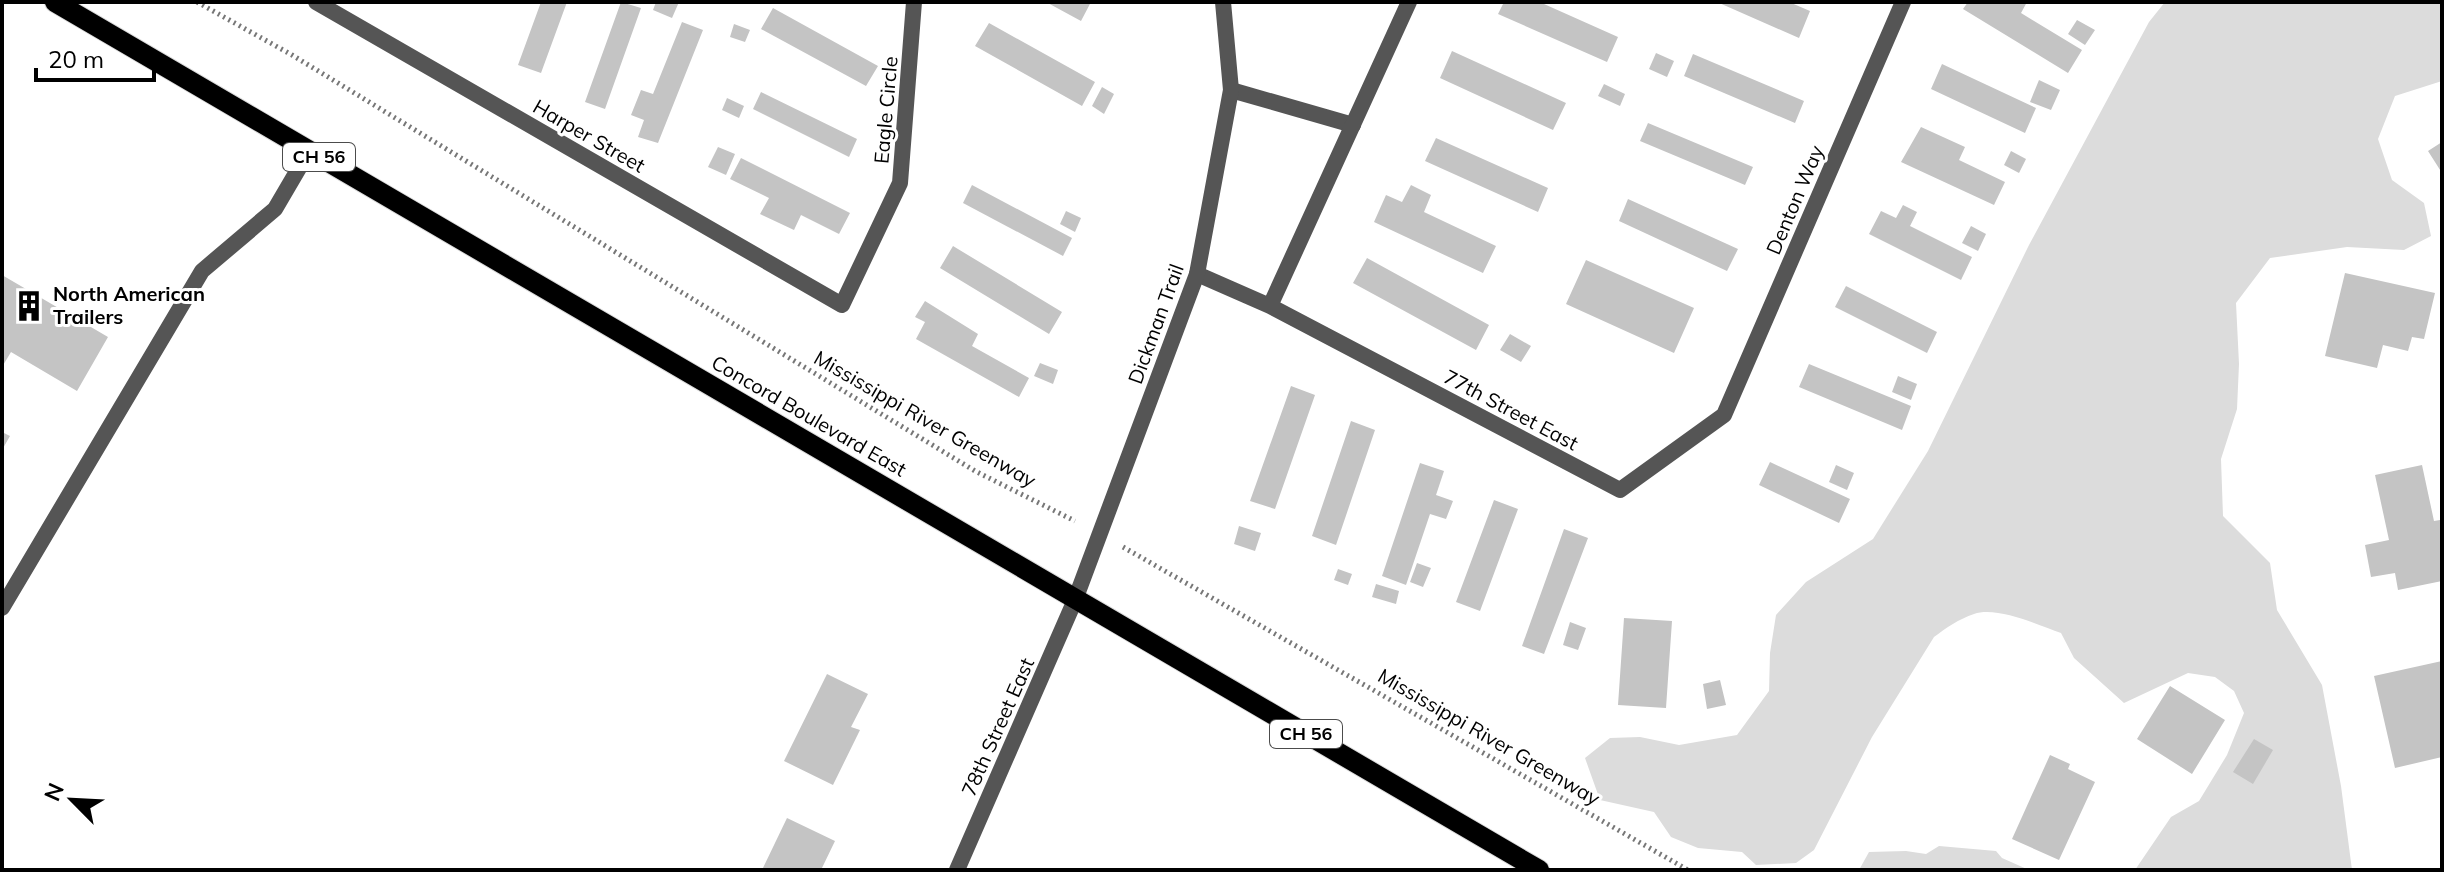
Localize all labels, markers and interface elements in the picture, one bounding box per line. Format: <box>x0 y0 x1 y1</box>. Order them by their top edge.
scale bar <box>36 32 154 82</box>
text: 20 m <box>48 44 104 74</box>
street label: Eagle Circle <box>868 55 903 165</box>
street label: Harper Street <box>529 93 650 178</box>
street label: Denton Way <box>1760 141 1829 258</box>
road number: CH 56 <box>283 143 355 171</box>
street label: Dickman Trail <box>1122 261 1189 387</box>
place label: North American Trailers <box>53 281 205 329</box>
building icon: North American Trailers <box>12 289 46 323</box>
street label: Mississippi River Greenway <box>810 345 1041 493</box>
street label: Concord Boulevard East <box>707 350 911 482</box>
street label: 77th Street East <box>1440 364 1583 456</box>
street label: 78th Street East <box>956 654 1039 800</box>
street label: Mississippi River Greenway <box>1374 663 1605 811</box>
road number: CH 56 <box>1270 720 1342 748</box>
north arrow <box>32 760 112 840</box>
text: N <box>38 779 70 805</box>

